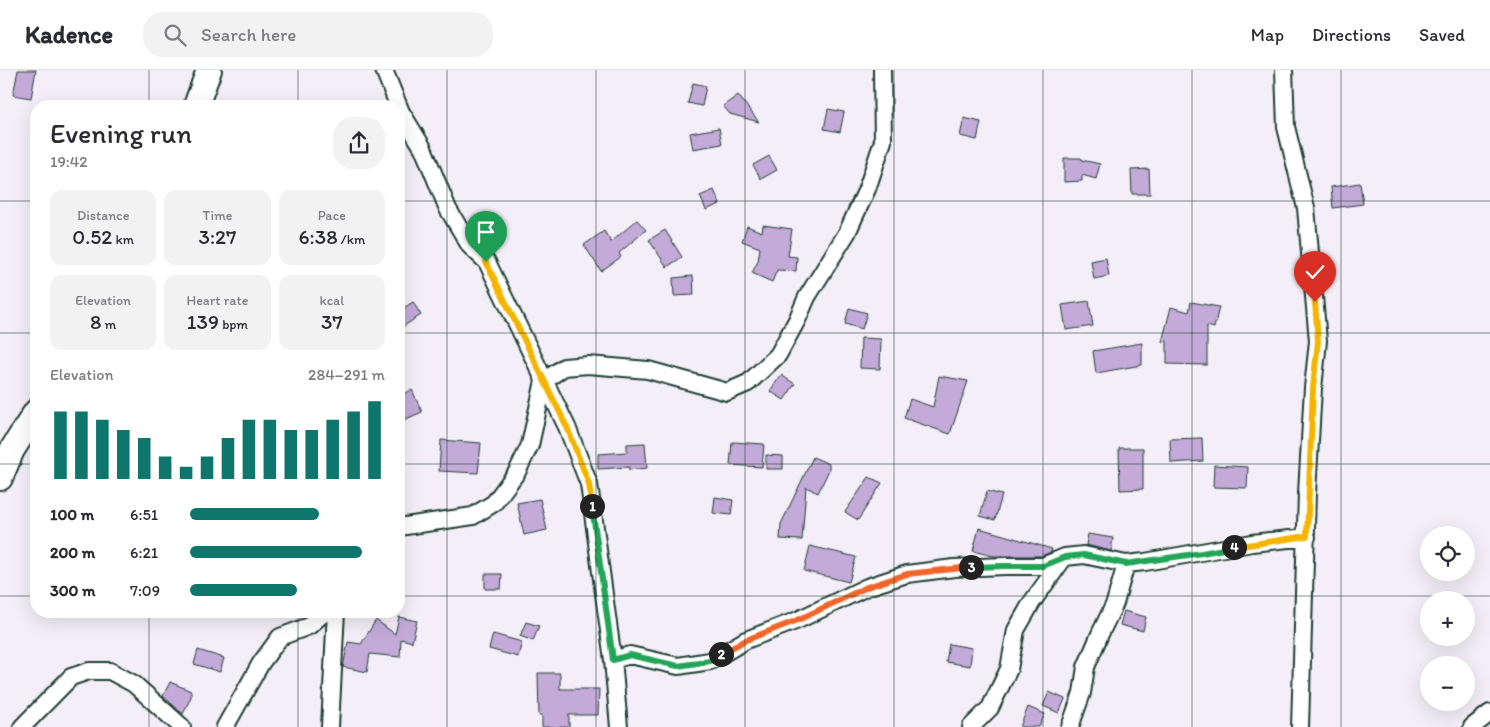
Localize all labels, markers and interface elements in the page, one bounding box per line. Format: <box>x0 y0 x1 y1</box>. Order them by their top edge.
search box <box>143 12 493 57</box>
text: Kadence <box>25 20 113 49</box>
icon: search <box>161 21 189 49</box>
text: Search here <box>201 23 296 46</box>
text: Map <box>1251 24 1284 46</box>
text: Directions <box>1312 24 1391 46</box>
text: Saved <box>1419 24 1465 46</box>
text: Evening run <box>50 116 192 150</box>
button: share <box>333 117 385 169</box>
text: 19:42 <box>50 152 88 171</box>
text: Distance <box>77 207 129 224</box>
text: Time <box>203 207 232 224</box>
text: Pace <box>318 207 346 224</box>
pin <box>465 211 507 262</box>
icon: arrive <box>472 218 500 246</box>
text: 0.52 <box>72 224 112 249</box>
text: 3:27 <box>198 224 237 249</box>
text: 6:38 <box>298 224 338 249</box>
text: km <box>112 231 134 248</box>
text: /km <box>338 231 365 248</box>
pin <box>1294 251 1336 302</box>
icon: check <box>1301 258 1329 286</box>
text: Elevation <box>75 292 131 309</box>
text: Heart rate <box>187 292 248 309</box>
text: kcal <box>319 292 344 309</box>
text: 8 <box>90 309 101 334</box>
text: 139 <box>187 309 219 334</box>
text: 37 <box>321 309 343 334</box>
text: m <box>101 316 116 333</box>
text: bpm <box>219 316 248 333</box>
text: Elevation <box>50 365 114 384</box>
text: 284–291 m <box>308 365 385 384</box>
pin: 1 <box>580 494 604 518</box>
text: 1 <box>589 498 596 515</box>
text: 100 m <box>50 505 94 524</box>
text: 6:51 <box>130 505 158 524</box>
map controls <box>1420 526 1475 711</box>
button: locate <box>1420 526 1475 581</box>
pin: 4 <box>1222 534 1246 560</box>
text: 4 <box>1230 539 1239 556</box>
text: 200 m <box>50 543 95 562</box>
text: 6:21 <box>130 543 158 562</box>
pin: 3 <box>958 554 984 580</box>
text: 3 <box>968 559 975 576</box>
text: 300 m <box>50 581 96 600</box>
text: 7:09 <box>130 581 160 600</box>
button: + <box>1420 591 1475 646</box>
pin: 2 <box>708 642 734 666</box>
text: 2 <box>718 646 725 663</box>
button: − <box>1420 656 1475 711</box>

